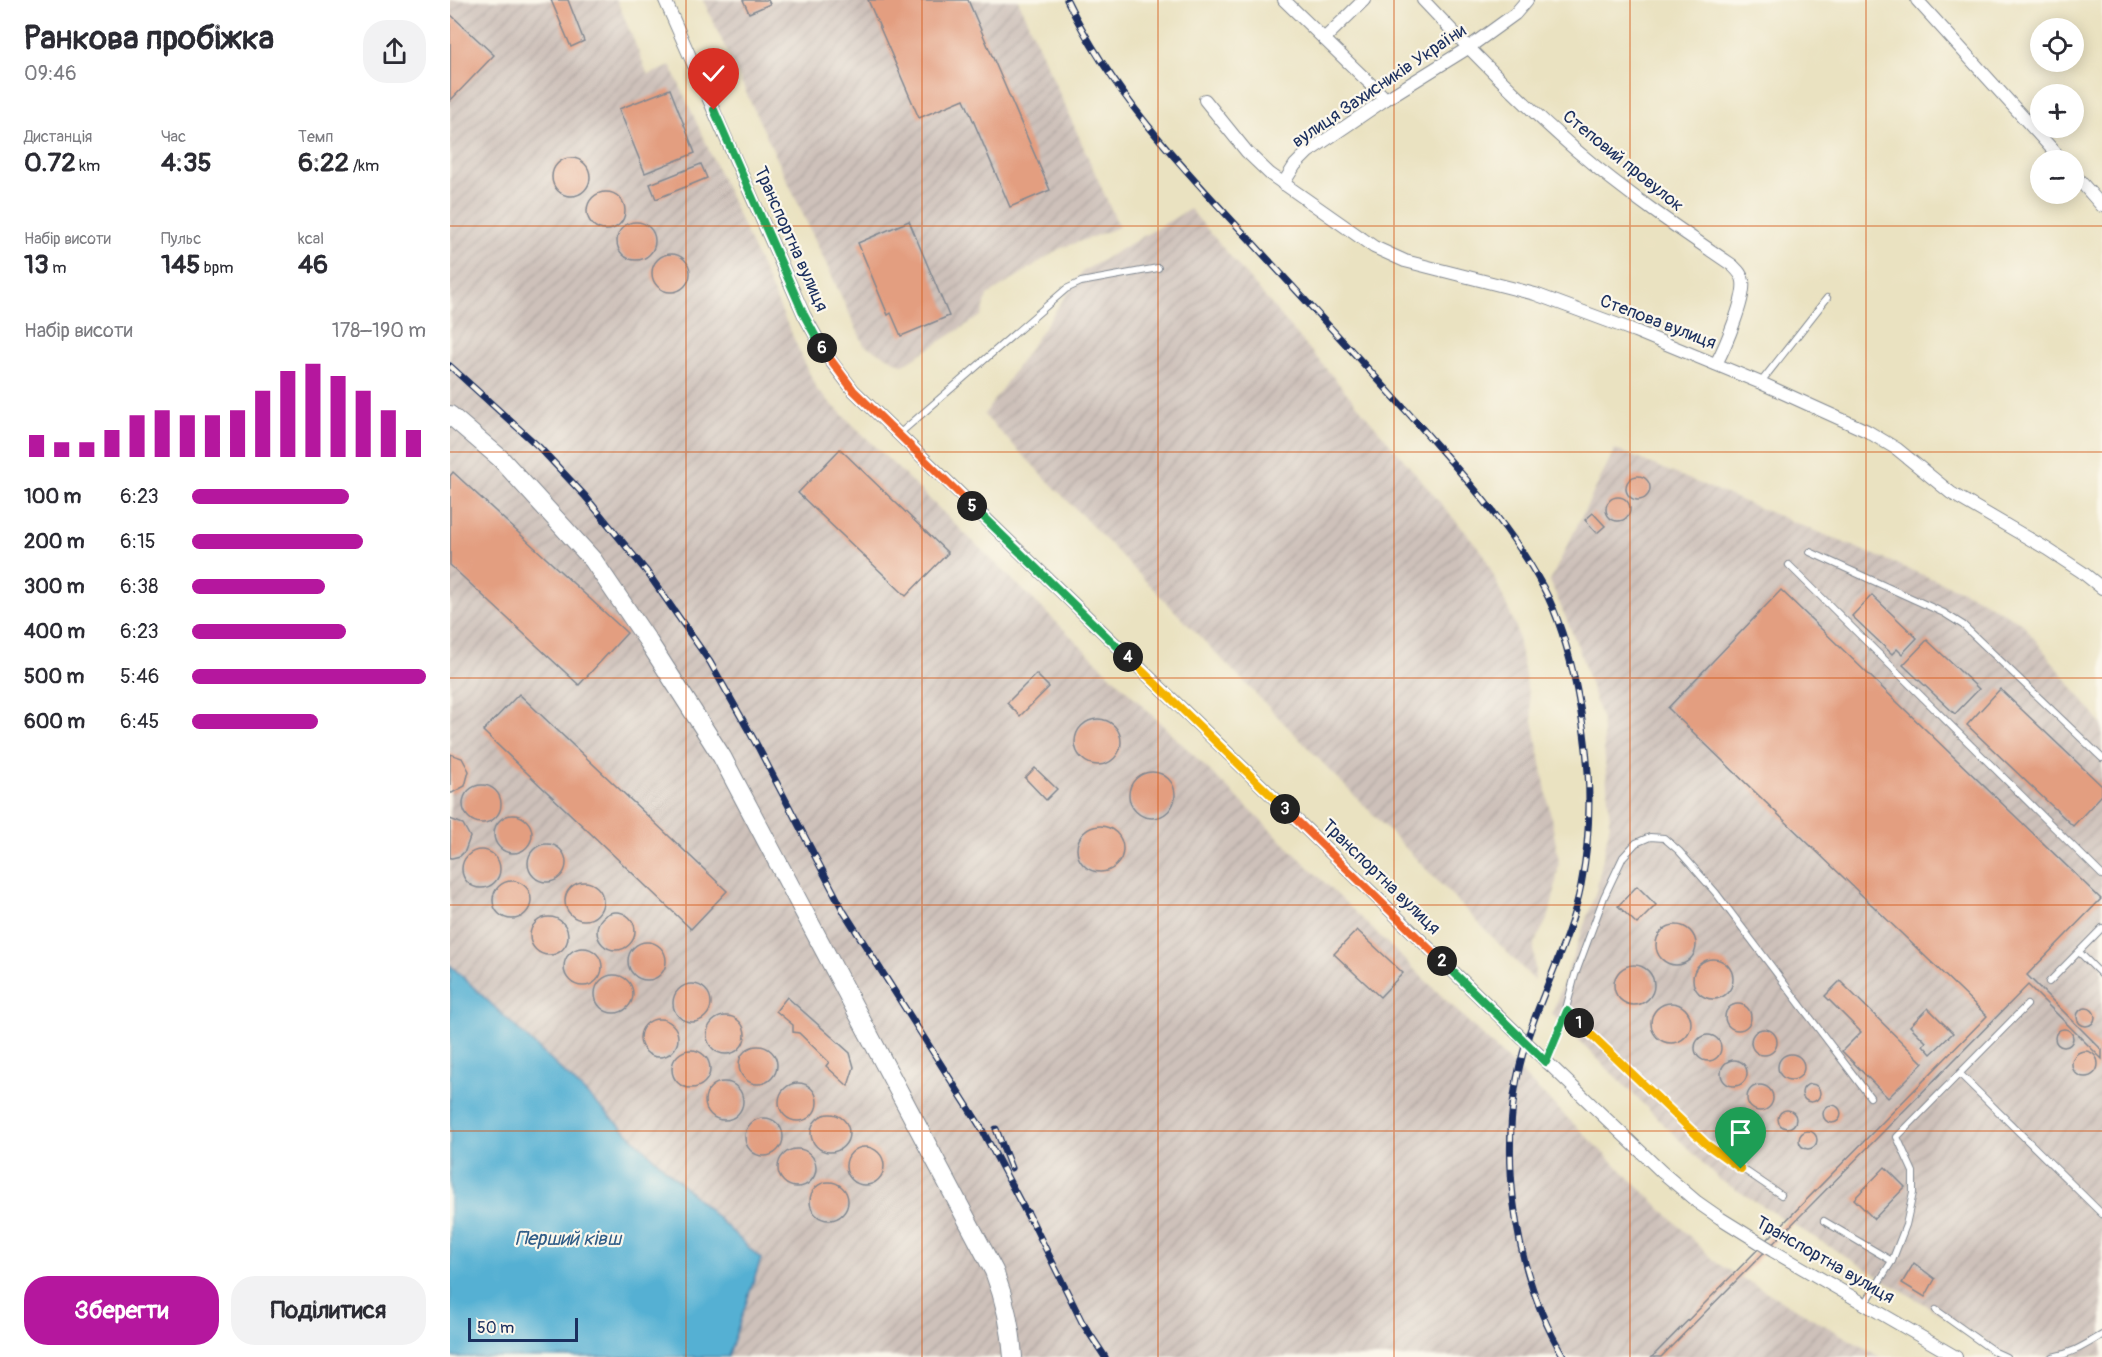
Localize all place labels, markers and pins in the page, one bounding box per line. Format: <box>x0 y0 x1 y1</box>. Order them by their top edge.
pin <box>688 48 739 110</box>
pin: 6 <box>807 333 837 363</box>
pin: 5 <box>957 491 987 521</box>
pin: 4 <box>1113 642 1143 672</box>
pin: 3 <box>1270 794 1300 824</box>
pin: 2 <box>1427 946 1457 976</box>
pin: 1 <box>1564 1008 1594 1038</box>
pin <box>1715 1107 1766 1169</box>

